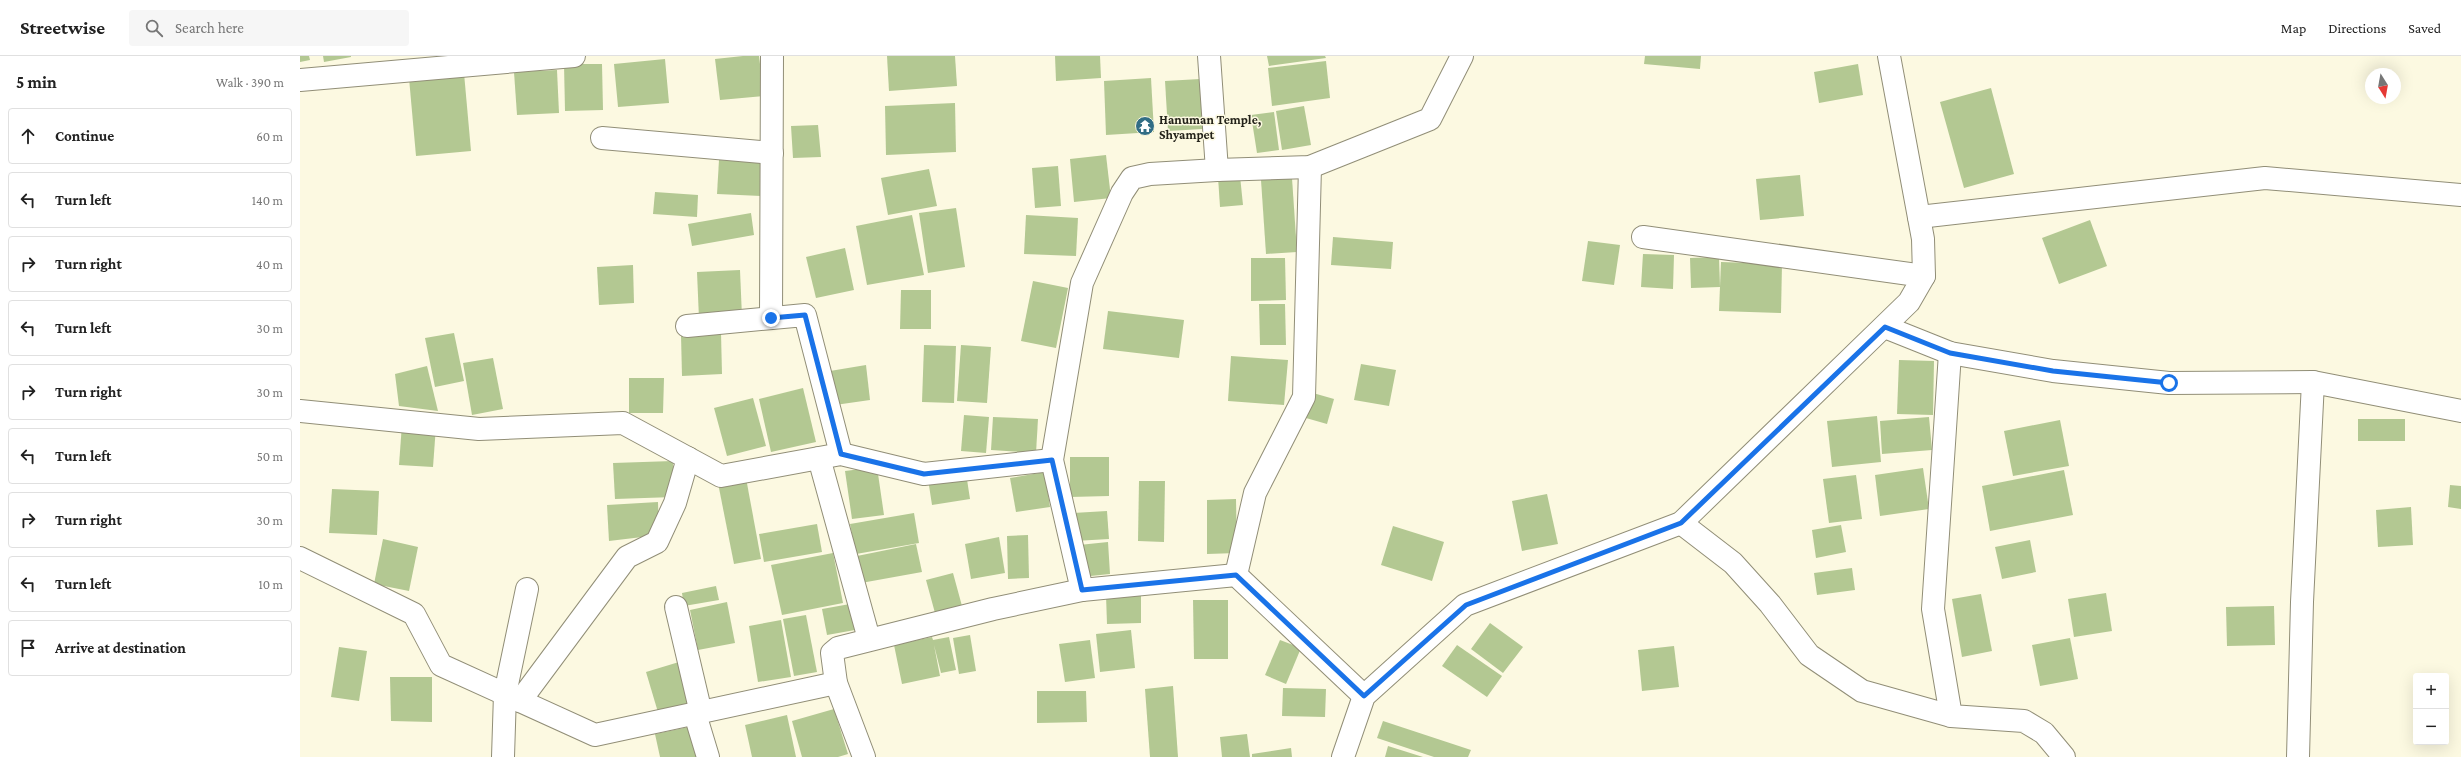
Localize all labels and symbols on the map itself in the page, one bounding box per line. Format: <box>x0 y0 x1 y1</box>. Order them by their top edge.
north arrow <box>2365 68 2401 104</box>
place label: Hanuman Temple, Shyampet <box>1159 112 1262 142</box>
temple icon: Hanuman Temple, Shyampet <box>1134 115 1156 137</box>
route end <box>762 309 780 327</box>
route start <box>2160 374 2178 392</box>

